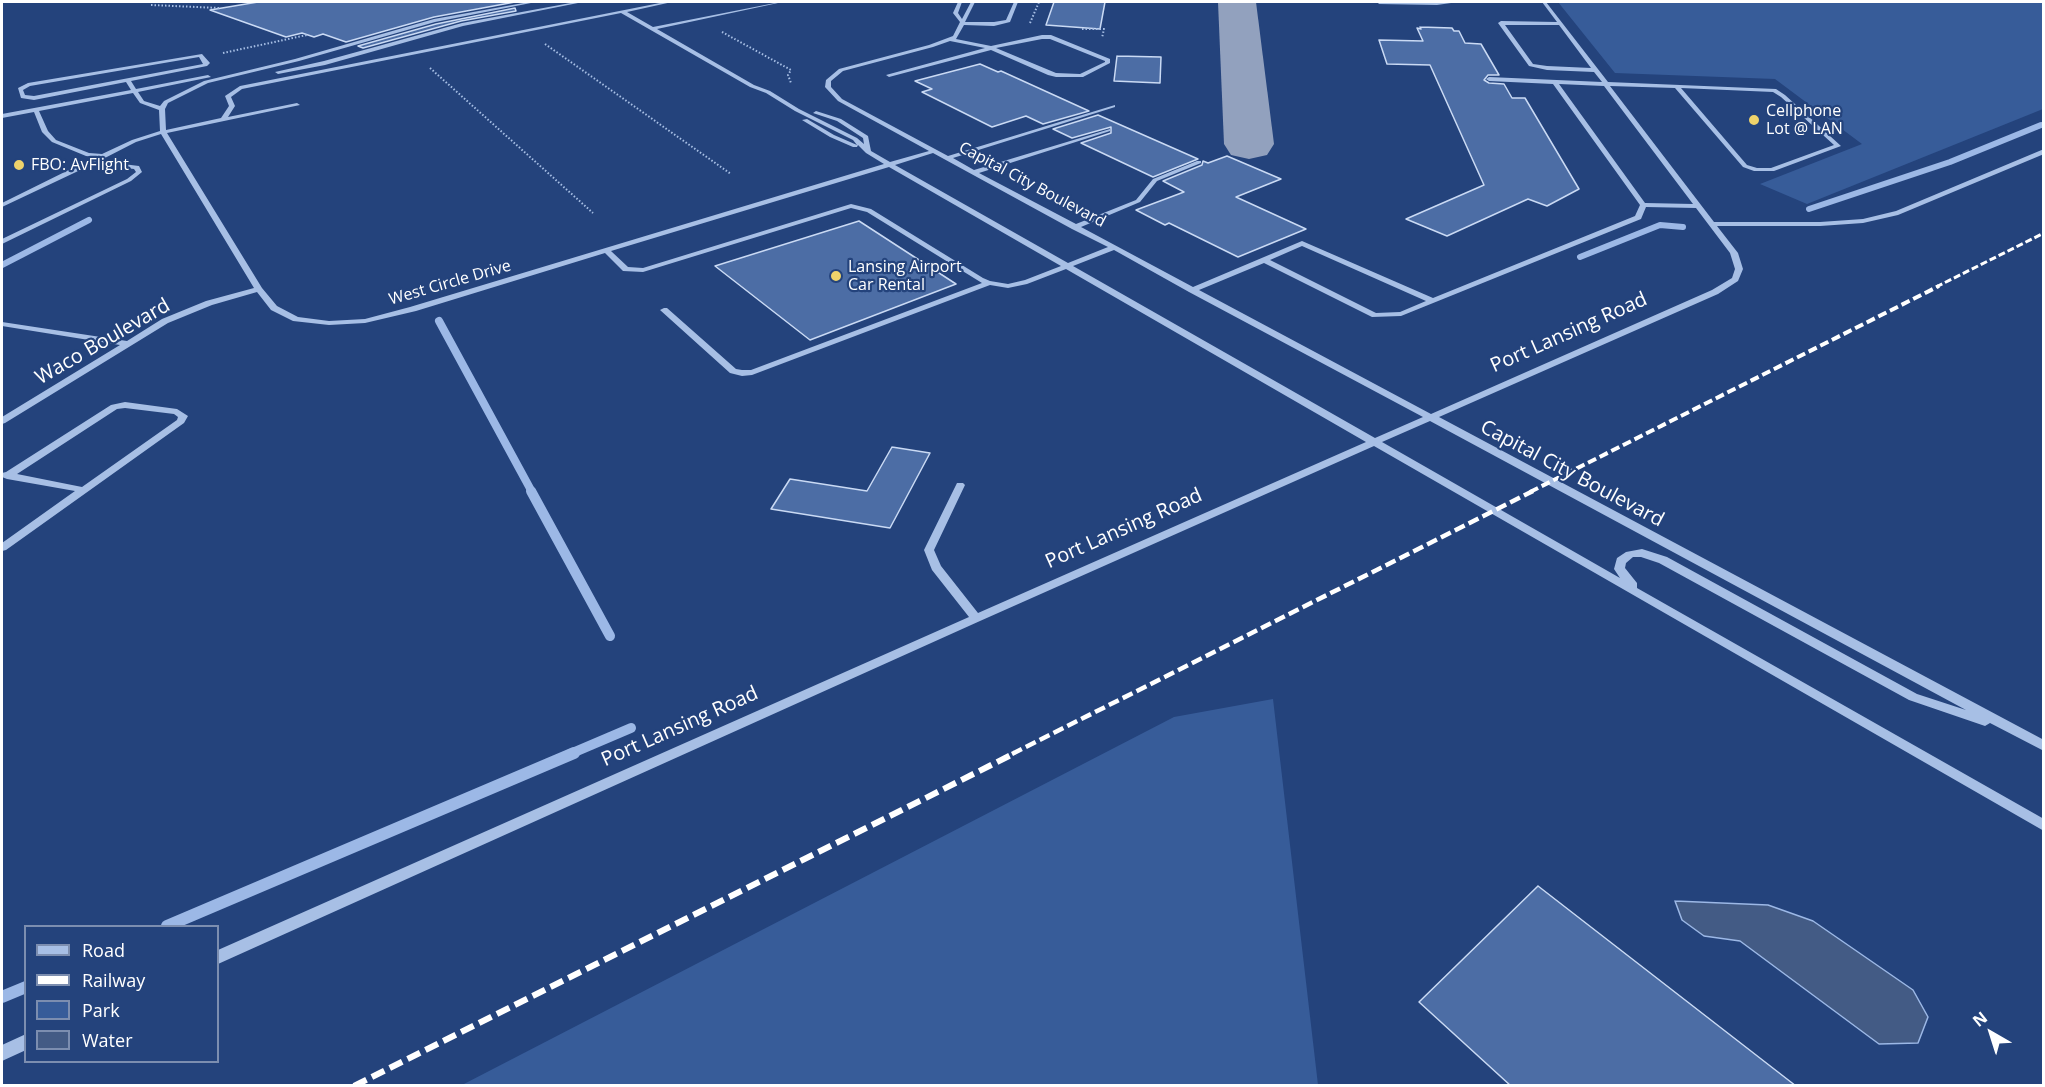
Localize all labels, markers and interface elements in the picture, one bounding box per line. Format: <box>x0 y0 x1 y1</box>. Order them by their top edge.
place label: Cellphone Lot @ LAN <box>1766 101 1843 139</box>
marker: Cellphone Lot @ LAN <box>1747 113 1761 127</box>
street label: Capital City Boulevard <box>955 138 1109 232</box>
place label: FBO: AvFlight <box>31 155 129 175</box>
marker: FBO: AvFlight <box>12 158 26 172</box>
street label: West Circle Drive <box>387 256 513 310</box>
place label: Lansing Airport Car Rental <box>848 257 962 295</box>
marker: Lansing Airport Car Rental <box>829 269 843 283</box>
street label: Port Lansing Road <box>1487 288 1651 378</box>
street label: Waco Boulevard <box>31 294 175 390</box>
street label: Capital City Boulevard <box>1476 415 1668 533</box>
street label: Port Lansing Road <box>1042 484 1206 574</box>
street label: Port Lansing Road <box>598 682 762 772</box>
legend <box>24 925 219 1063</box>
text: Road <box>82 938 125 962</box>
text: Railway <box>82 968 145 992</box>
text: Park <box>82 998 120 1022</box>
north arrow <box>1961 1003 2021 1063</box>
text: N <box>1968 1006 1992 1032</box>
text: Water <box>82 1028 133 1052</box>

